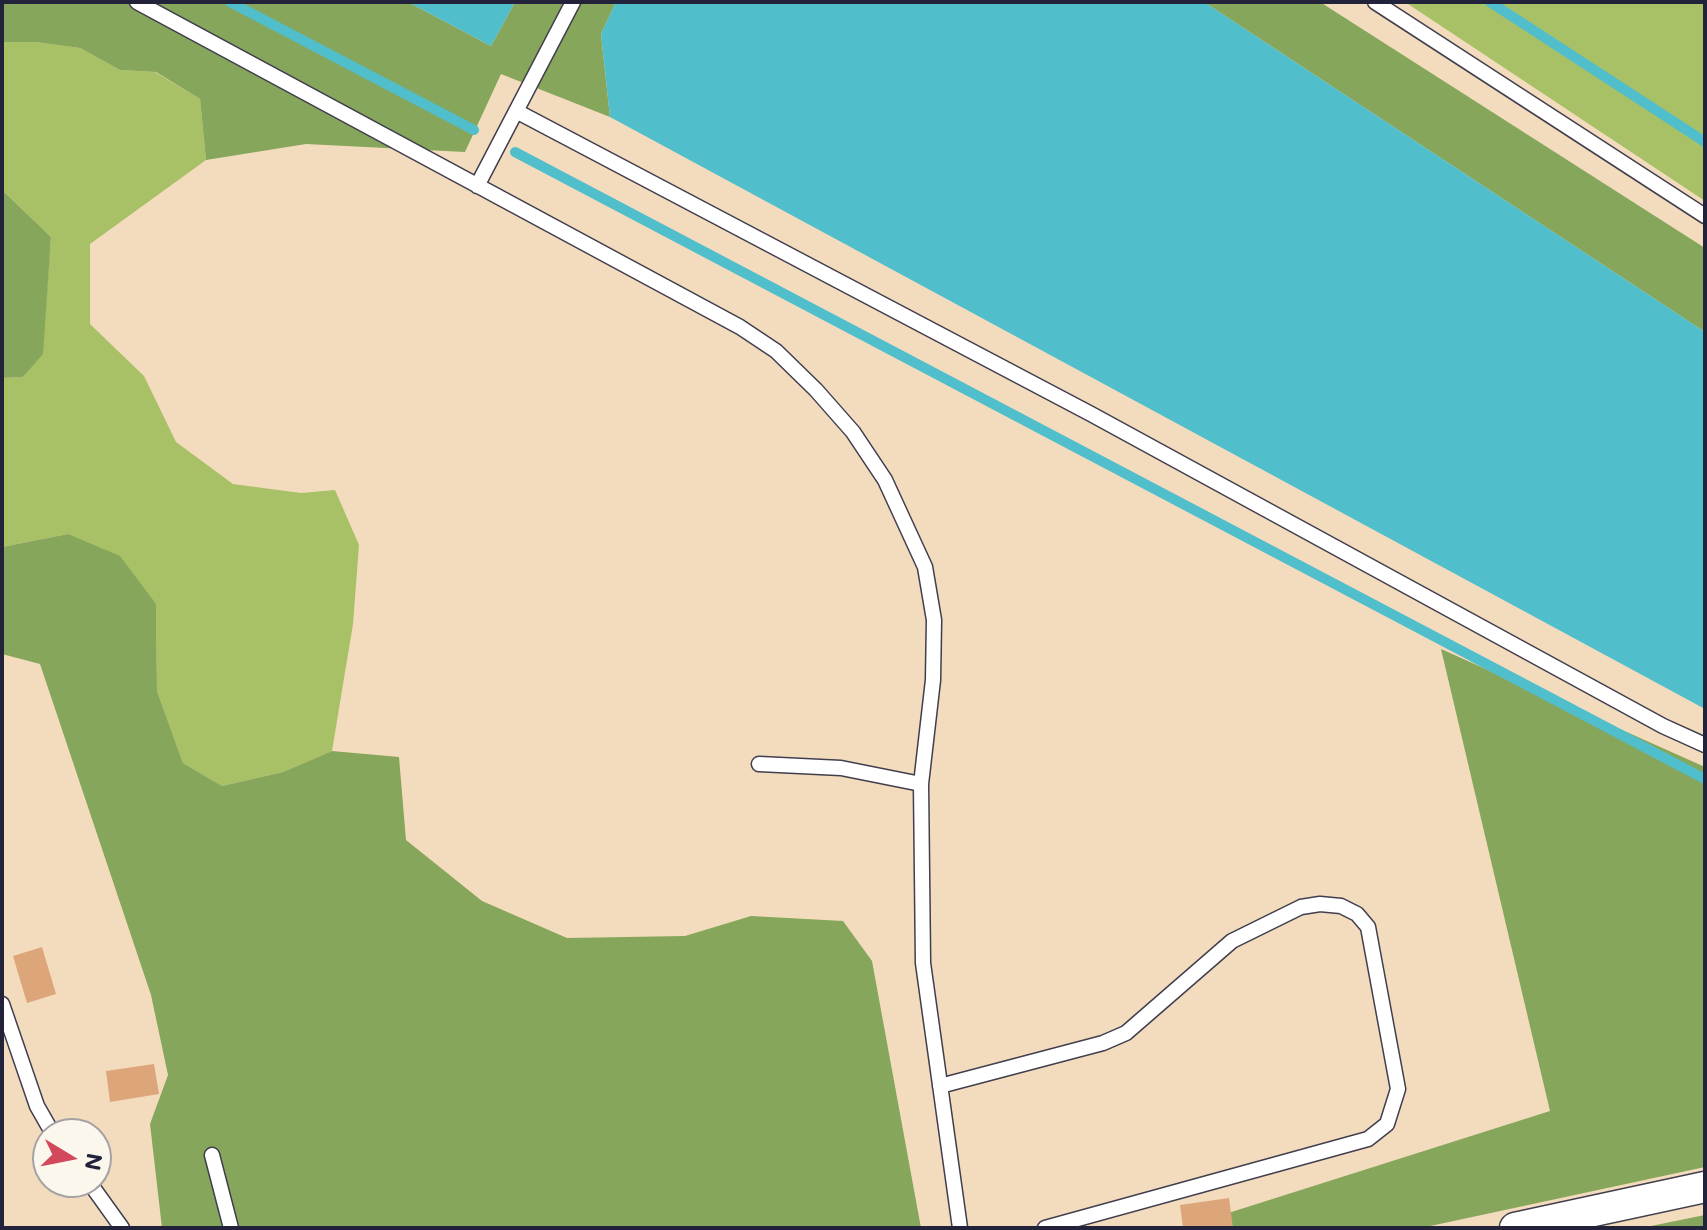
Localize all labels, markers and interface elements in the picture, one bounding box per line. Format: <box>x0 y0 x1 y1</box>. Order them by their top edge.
north arrow <box>32 1118 112 1198</box>
text: N <box>78 1151 110 1173</box>

